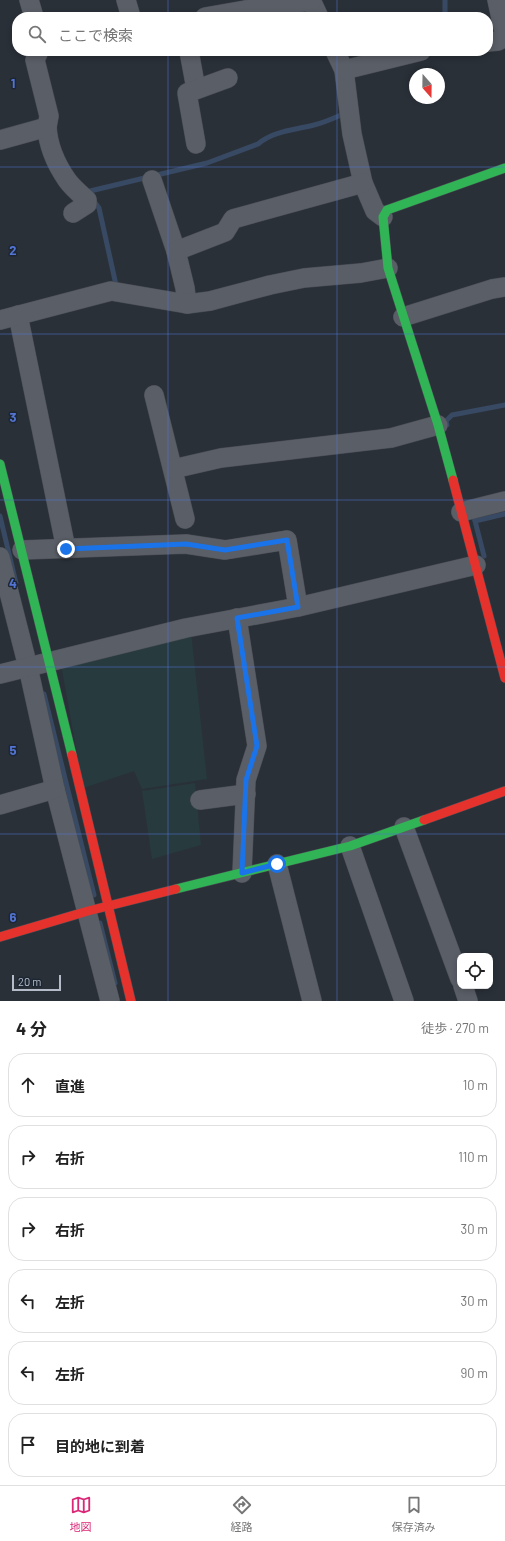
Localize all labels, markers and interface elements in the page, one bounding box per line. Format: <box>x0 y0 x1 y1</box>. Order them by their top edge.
search box <box>12 12 493 56</box>
icon: search <box>26 23 48 45</box>
text: ここで検索 <box>58 26 133 44</box>
north arrow <box>409 68 445 104</box>
text: 1 <box>11 75 15 91</box>
text: 2 <box>9 242 17 258</box>
text: 3 <box>9 409 17 425</box>
route end <box>57 540 75 558</box>
text: 4 <box>9 575 17 591</box>
text: 5 <box>9 742 17 758</box>
route start <box>268 855 286 873</box>
text: 6 <box>10 909 17 925</box>
map controls <box>457 953 493 989</box>
button: locate <box>457 953 493 989</box>
scale bar <box>12 973 61 992</box>
text: 20 m <box>18 975 41 988</box>
text: 4 分 <box>16 1018 47 1038</box>
text: 徒歩 · 270 m <box>421 1020 489 1036</box>
icon: ahead <box>17 1074 39 1096</box>
text: 直進 <box>55 1077 85 1095</box>
text: 10 m <box>463 1077 488 1093</box>
icon: right <box>17 1146 39 1168</box>
text: 右折 <box>55 1149 85 1167</box>
text: 110 m <box>458 1149 488 1165</box>
icon: right <box>17 1218 39 1240</box>
text: 右折 <box>55 1221 85 1239</box>
text: 30 m <box>461 1221 488 1237</box>
icon: left <box>17 1290 39 1312</box>
text: 左折 <box>55 1293 85 1311</box>
text: 30 m <box>461 1293 488 1309</box>
icon: left <box>17 1362 39 1384</box>
text: 左折 <box>55 1365 85 1383</box>
text: 90 m <box>461 1365 488 1381</box>
icon: arrive <box>17 1434 39 1456</box>
text: 目的地に到着 <box>55 1437 145 1455</box>
tab: 地図 <box>70 1494 92 1534</box>
tab: 経路 <box>231 1494 253 1534</box>
tab: 保存済み <box>392 1494 436 1534</box>

